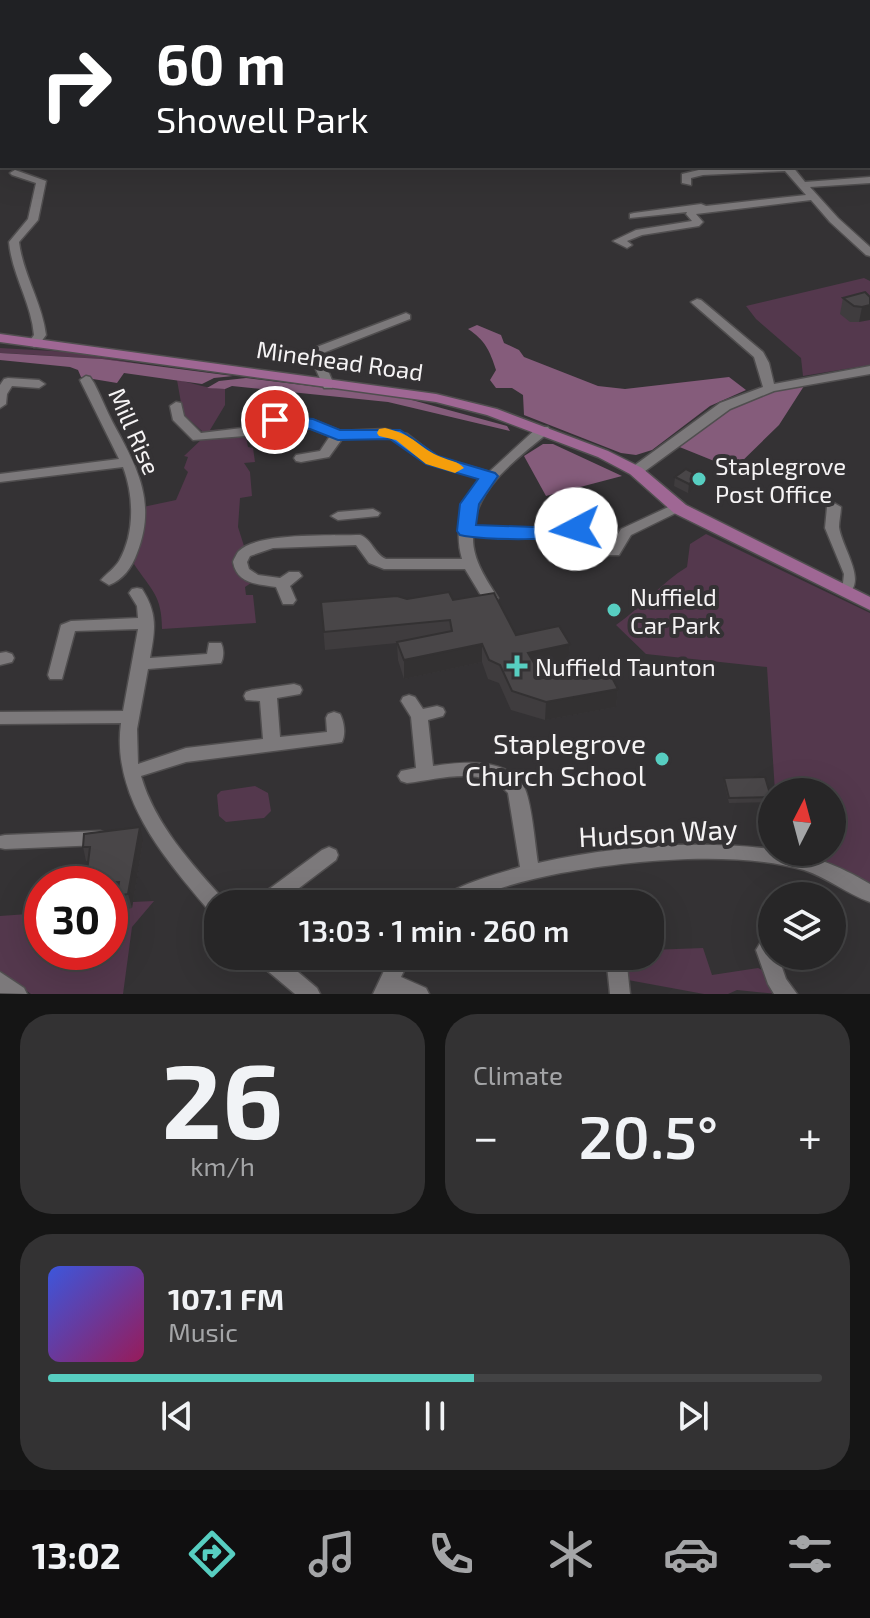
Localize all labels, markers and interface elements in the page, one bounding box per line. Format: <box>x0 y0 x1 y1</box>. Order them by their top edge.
text: 60 m <box>156 29 286 96</box>
icon: right <box>24 32 128 136</box>
text: Showell Park <box>156 97 368 140</box>
street label: Minehead Road <box>255 334 425 386</box>
street label: Mill Rise <box>103 383 167 479</box>
pin <box>241 386 309 454</box>
icon: arrive <box>253 398 297 442</box>
place label: Staplegrove Post Office <box>715 451 846 508</box>
marker: Staplegrove Post Office <box>690 470 708 488</box>
position arrow <box>534 487 618 571</box>
place label: Nuffield Car Park <box>630 582 720 639</box>
marker: Nuffield Car Park <box>605 601 623 619</box>
place label: Nuffield Taunton <box>535 652 716 681</box>
marker: Nuffield Taunton <box>506 655 528 677</box>
place label: Staplegrove Church School <box>465 726 647 792</box>
marker: Staplegrove Church School <box>653 750 671 768</box>
north arrow <box>758 778 846 866</box>
map controls <box>758 778 846 970</box>
street label: Hudson Way <box>578 811 739 853</box>
speed limit sign: 30 <box>24 866 128 970</box>
button: layers <box>758 882 846 970</box>
text: 13:03 · 1 min · 260 m <box>299 912 569 948</box>
text: 26 <box>162 1035 283 1160</box>
text: Climate <box>473 1059 563 1090</box>
text: 20.5° <box>578 1099 718 1171</box>
text: − <box>473 1109 499 1162</box>
text: + <box>798 1109 822 1162</box>
text: km/h <box>190 1150 255 1181</box>
text: 107.1 FM <box>168 1280 284 1316</box>
text: Music <box>168 1316 238 1347</box>
icon: previous <box>155 1394 199 1438</box>
icon: pause <box>413 1394 457 1438</box>
icon: next <box>671 1394 715 1438</box>
icon: directions <box>184 1526 240 1582</box>
icon: music <box>304 1526 360 1582</box>
icon: phone <box>423 1526 479 1582</box>
icon: climate <box>543 1526 599 1582</box>
icon: car <box>663 1526 719 1582</box>
icon: filters <box>782 1526 838 1582</box>
text: 13:02 <box>32 1533 121 1576</box>

